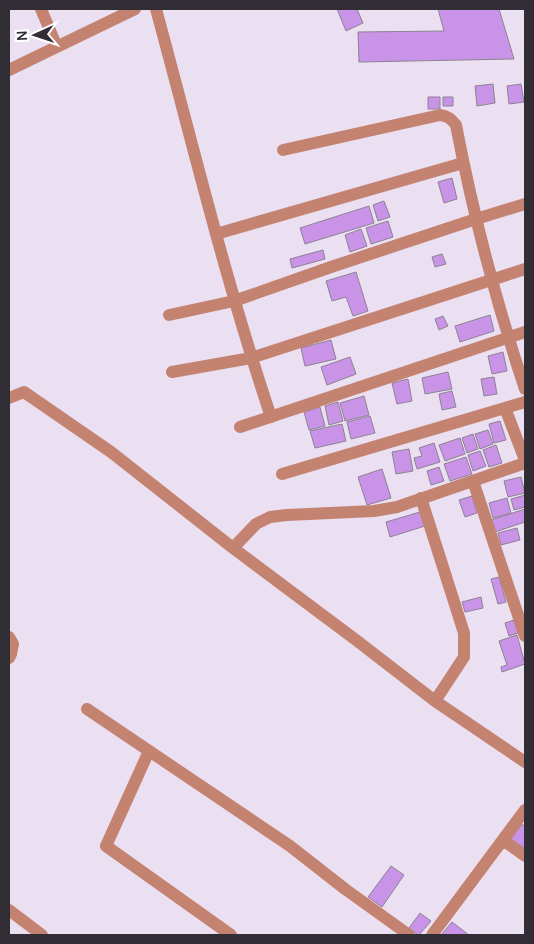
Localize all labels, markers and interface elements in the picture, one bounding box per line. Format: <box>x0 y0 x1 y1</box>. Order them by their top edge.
north arrow <box>10 10 60 60</box>
text: N <box>12 30 31 41</box>

